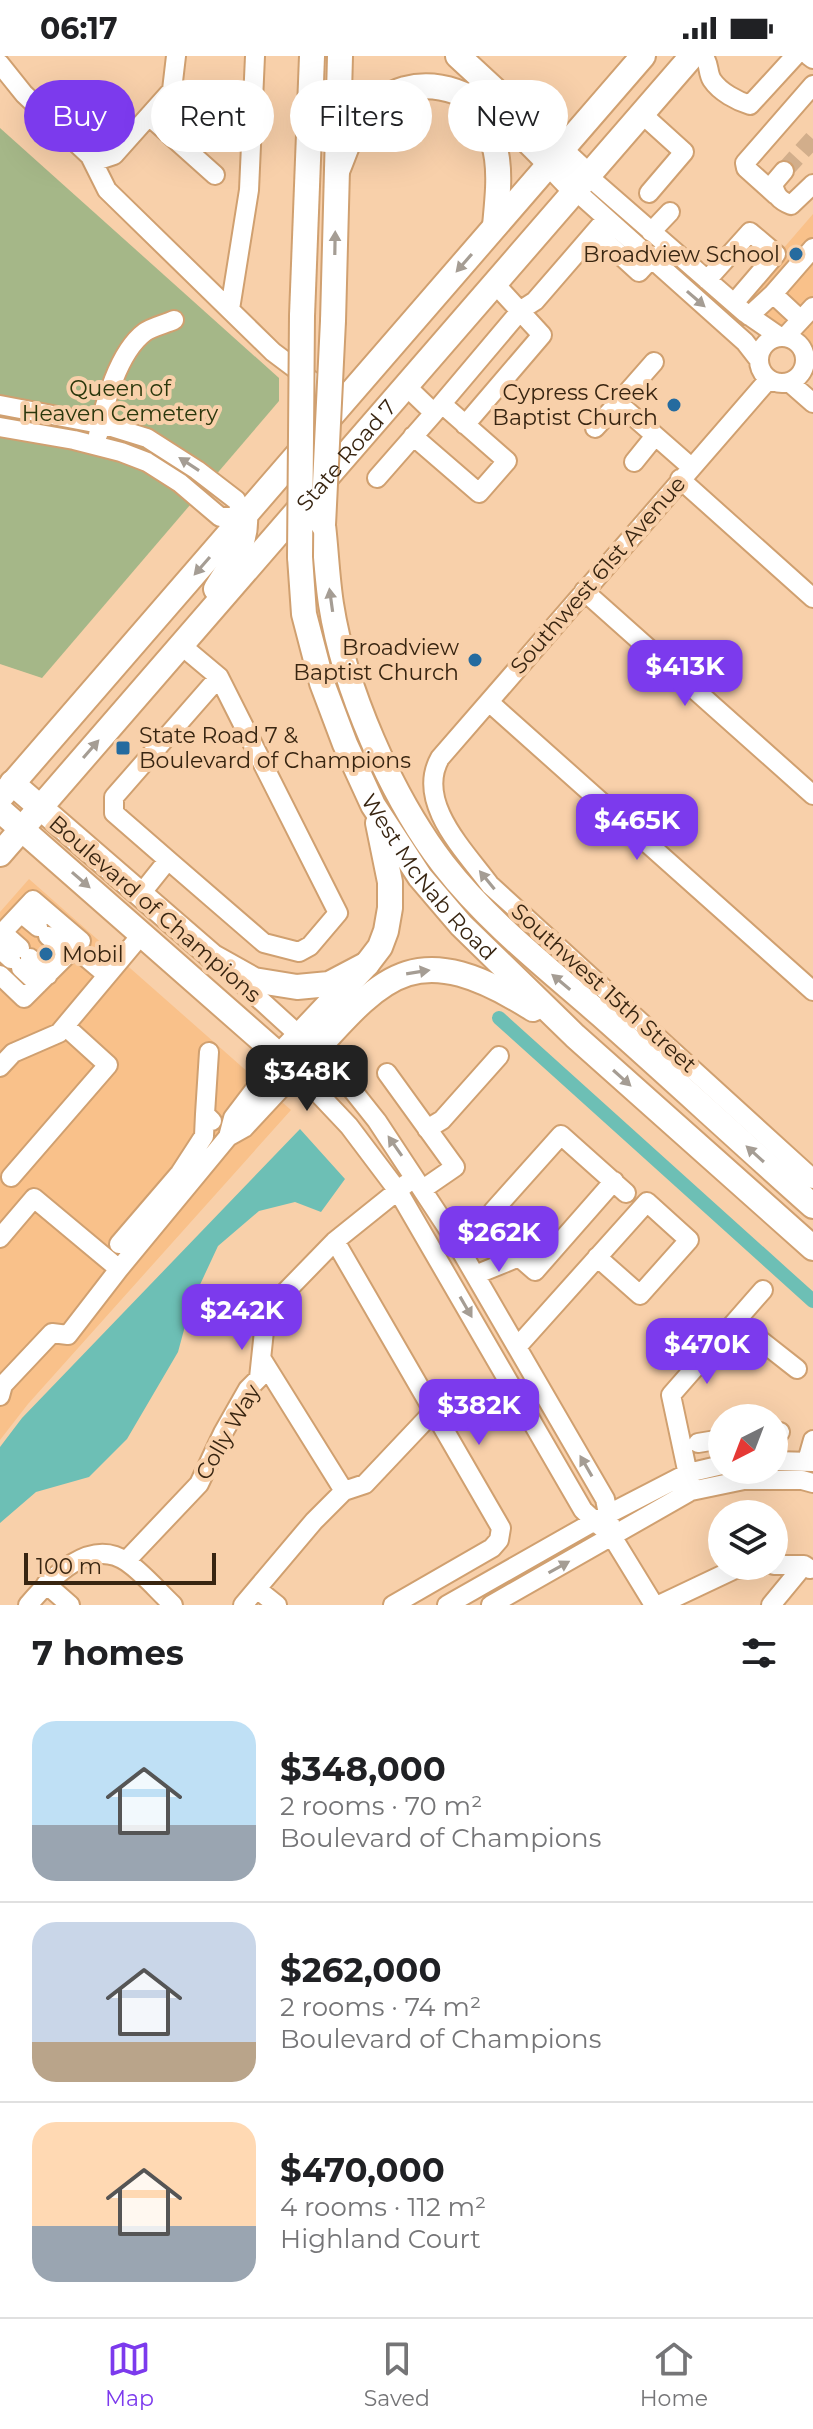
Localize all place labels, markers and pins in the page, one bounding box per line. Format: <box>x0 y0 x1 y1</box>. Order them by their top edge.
place label: Broadview School <box>583 241 780 268</box>
marker: Broadview School <box>787 245 805 263</box>
place label: Cypress Creek Baptist Church <box>492 379 659 431</box>
marker: Cypress Creek Baptist Church <box>665 396 683 414</box>
place label: Broadview Baptist Church <box>293 634 460 686</box>
pin: $413K <box>629 640 741 708</box>
marker: Broadview Baptist Church <box>466 651 484 669</box>
place label: State Road 7 & Boulevard of Champions <box>139 722 411 774</box>
marker: State Road 7 & Boulevard of Champions <box>114 739 132 757</box>
pin: $465K <box>581 794 693 862</box>
place label: Mobil <box>62 941 124 968</box>
marker: Mobil <box>37 945 55 963</box>
pin: $348K <box>251 1045 363 1113</box>
pin: $262K <box>443 1206 555 1274</box>
pin: $242K <box>186 1284 298 1352</box>
pin: $470K <box>651 1318 763 1386</box>
pin: $382K <box>423 1379 535 1447</box>

